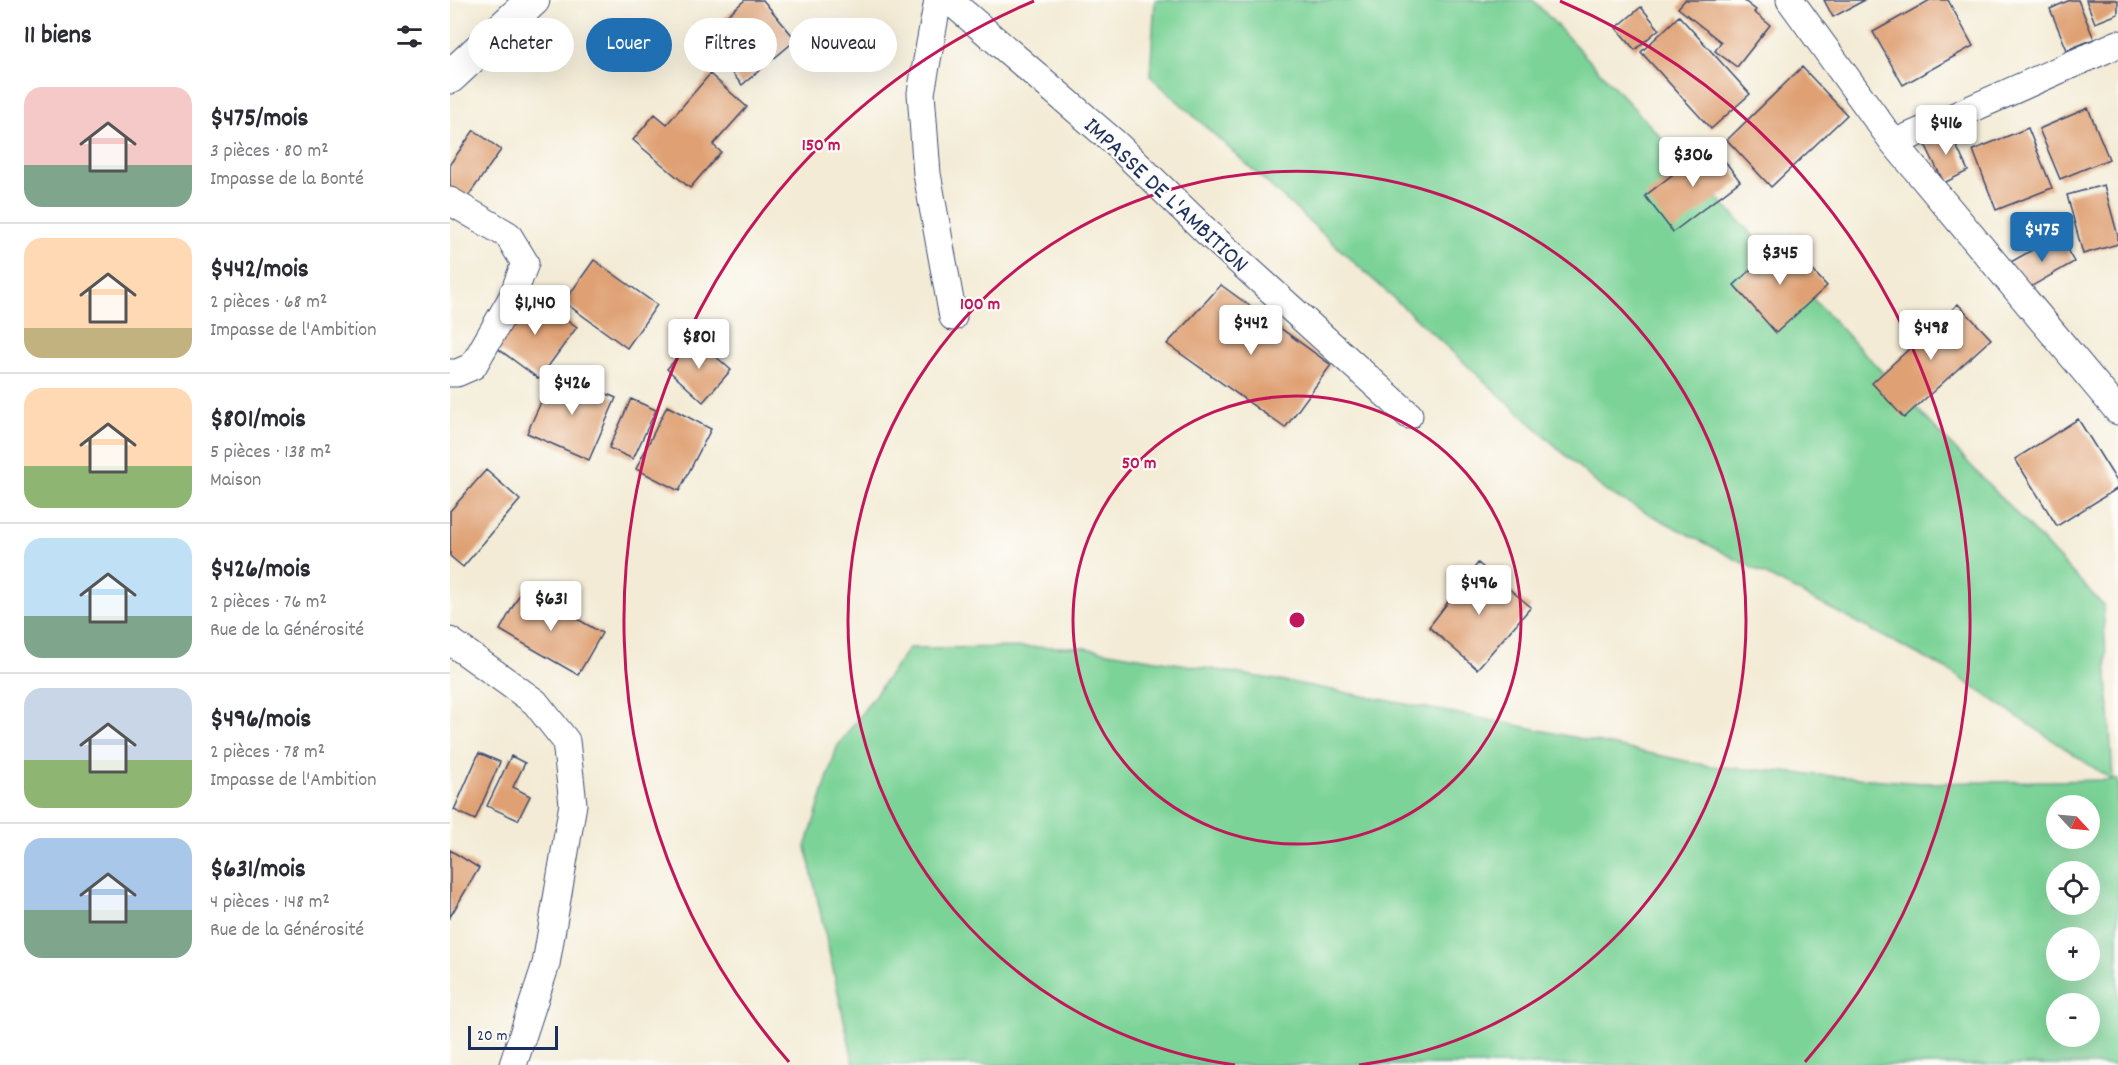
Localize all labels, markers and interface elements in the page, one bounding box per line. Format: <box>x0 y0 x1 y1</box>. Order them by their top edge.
text: 11 biens <box>24 18 92 55</box>
chip: Acheter <box>468 18 574 72</box>
chip: Louer <box>586 18 672 72</box>
chip: Filtres <box>684 18 777 72</box>
chip: Nouveau <box>789 18 897 72</box>
icon: filters <box>393 20 426 53</box>
text: $475/mois <box>210 101 309 138</box>
pin: $416 <box>1910 105 1982 156</box>
street label: IMPASSE DE L'AMBITION <box>1075 110 1255 282</box>
text: $416 <box>1930 110 1962 138</box>
icon: home <box>72 111 144 183</box>
text: 150 m <box>802 134 840 159</box>
pin: $306 <box>1657 137 1729 188</box>
text: 3 pièces · 80 m² <box>210 138 328 166</box>
text: $306 <box>1673 142 1713 170</box>
text: Impasse de la Bonté <box>210 166 364 194</box>
pin: $475 <box>2006 212 2078 263</box>
text: $475 <box>2024 217 2060 245</box>
pin: $345 <box>1744 235 1816 286</box>
text: $345 <box>1762 240 1798 268</box>
text: $442/mois <box>210 252 309 289</box>
icon: home <box>72 262 144 334</box>
pin: $1,140 <box>486 285 584 336</box>
text: 2 pièces · 68 m² <box>210 289 327 317</box>
text: $1,140 <box>514 290 556 318</box>
text: 100 m <box>960 293 1000 318</box>
pin: $442 <box>1215 305 1287 356</box>
text: $442 <box>1233 310 1269 338</box>
pin: $498 <box>1895 310 1967 361</box>
text: $498 <box>1913 315 1949 343</box>
text: Impasse de l'Ambition <box>210 317 376 345</box>
pin: $801 <box>663 319 735 370</box>
text: $801 <box>682 324 716 352</box>
pin: $426 <box>536 365 608 416</box>
text: $426 <box>554 370 590 398</box>
text: $801/mois <box>210 402 306 439</box>
icon: home <box>72 412 144 484</box>
text: 5 pièces · 138 m² <box>210 439 331 467</box>
text: 50 m <box>1122 452 1156 477</box>
text: Maison <box>210 467 261 495</box>
text: $426/mois <box>210 552 311 589</box>
icon: home <box>72 562 144 634</box>
pin: $496 <box>1443 565 1515 616</box>
text: $496 <box>1460 570 1498 598</box>
pin: $631 <box>515 581 587 632</box>
text: $631 <box>534 586 568 614</box>
text: 2 pièces · 76 m² <box>210 589 327 617</box>
centre of rings <box>1287 610 1307 630</box>
text: Rue de la Générosité <box>210 617 364 645</box>
text: $496/mois <box>210 702 311 739</box>
icon: home <box>72 712 144 784</box>
text: 2 pièces · 78 m² <box>210 739 325 767</box>
text: Impasse de l'Ambition <box>210 767 376 795</box>
north arrow <box>2046 795 2100 849</box>
map controls <box>2046 795 2100 1047</box>
text: $631/mois <box>210 852 306 889</box>
button: locate <box>2046 861 2100 915</box>
icon: home <box>72 862 144 934</box>
text: 4 pièces · 148 m² <box>210 889 330 917</box>
text: Rue de la Générosité <box>210 917 364 945</box>
button: + <box>2046 927 2100 981</box>
button: − <box>2046 993 2100 1047</box>
scale bar <box>468 1023 558 1050</box>
text: 20 m <box>477 1025 507 1048</box>

